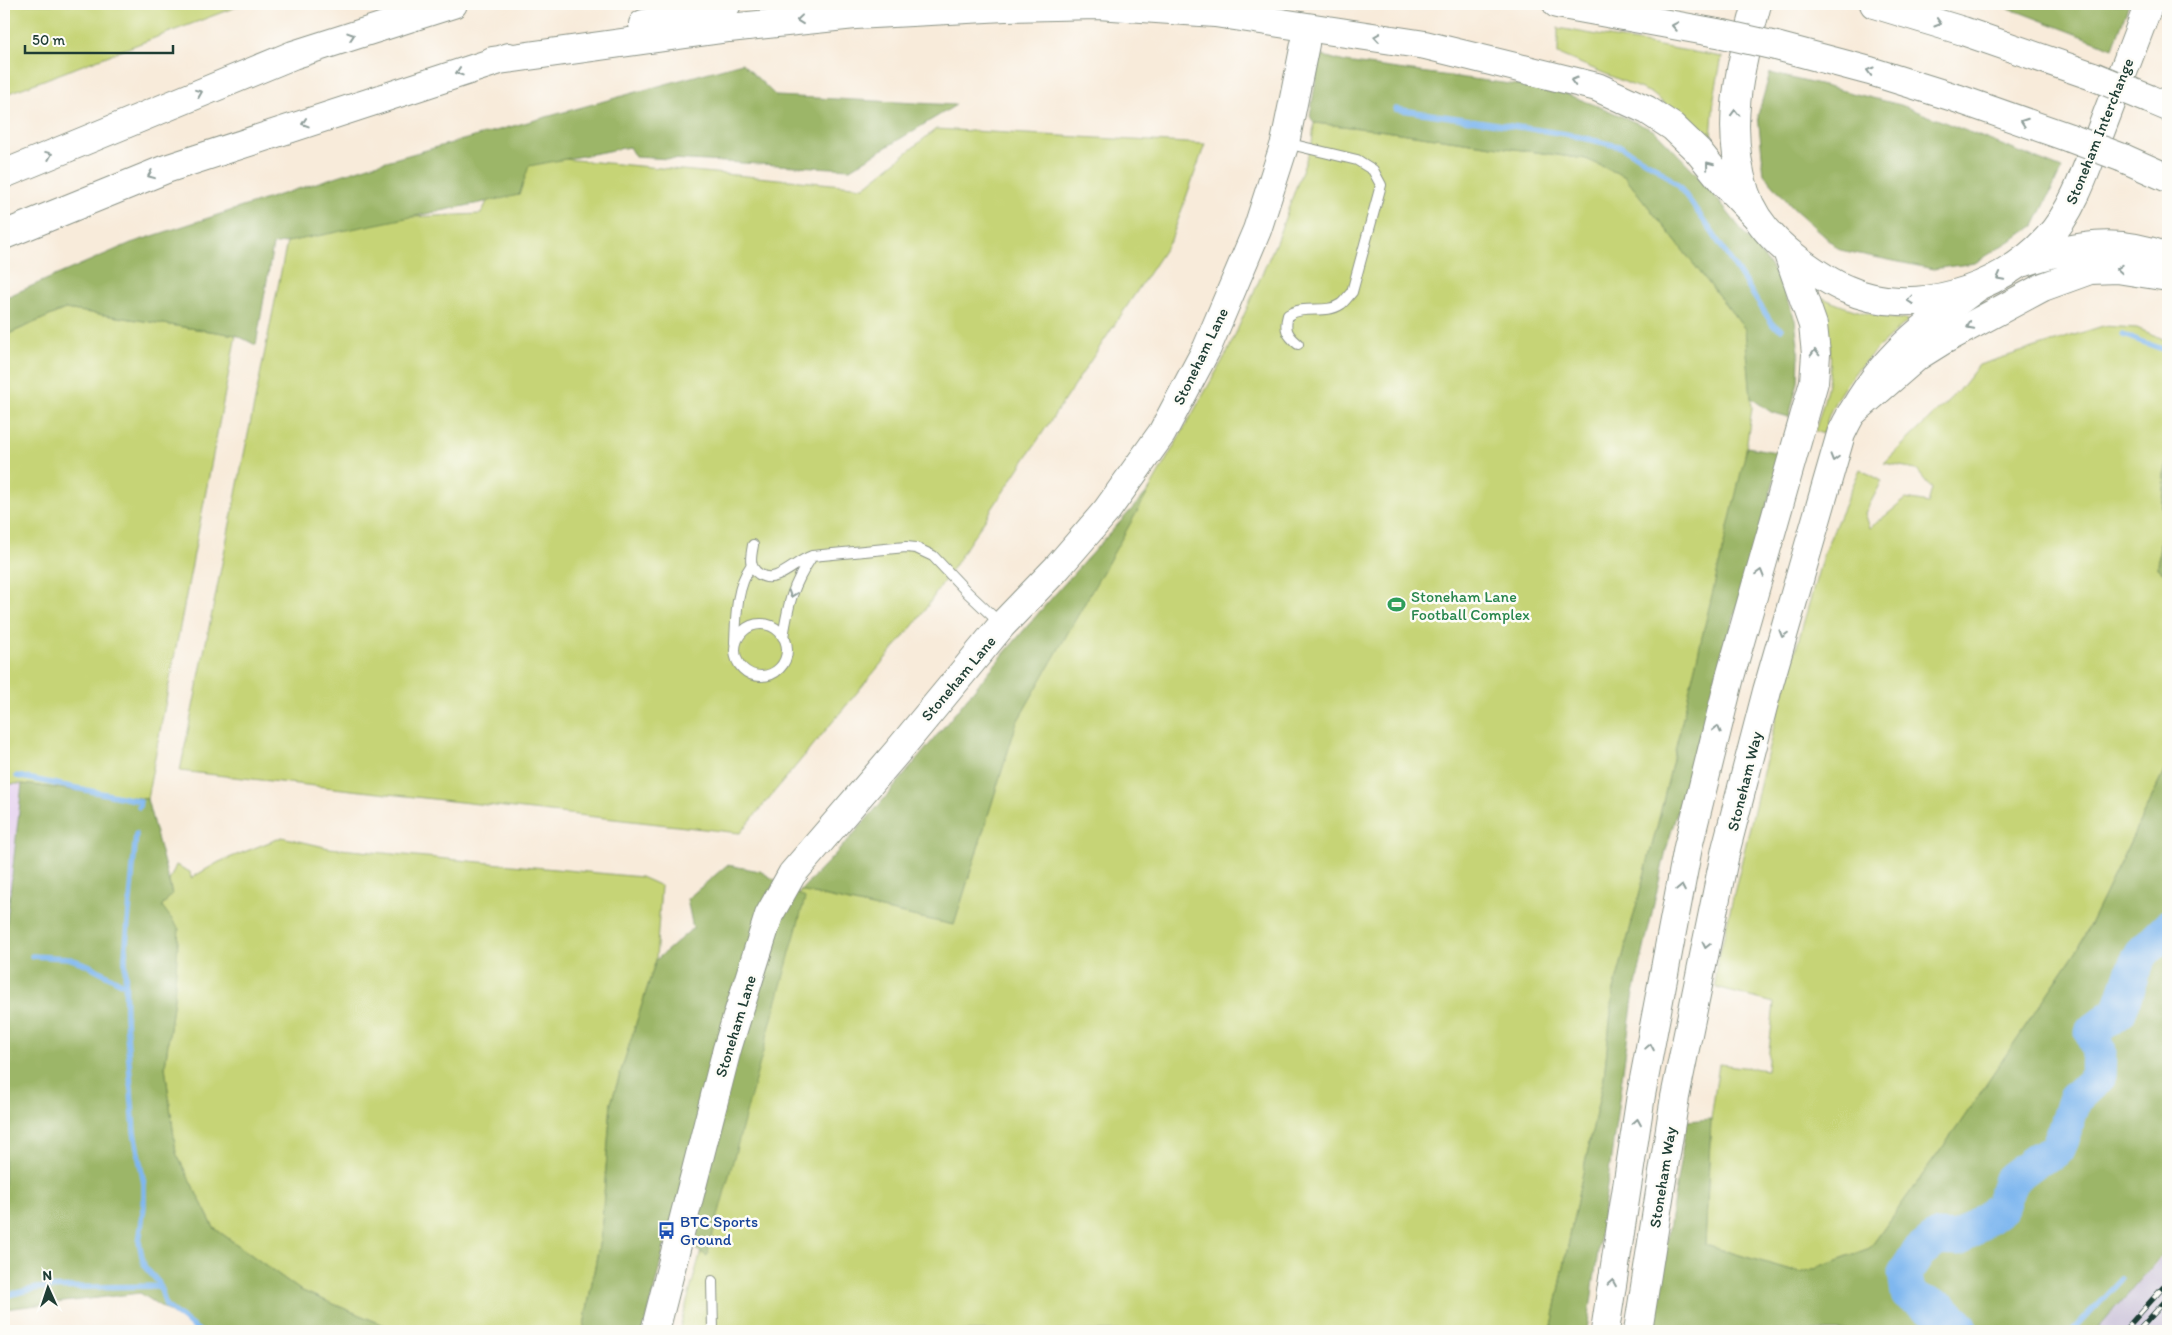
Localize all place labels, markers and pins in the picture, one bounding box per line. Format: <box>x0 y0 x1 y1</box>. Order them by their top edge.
place label: Stoneham Lane Football Complex <box>1411 587 1530 624</box>
sports icon: Stoneham Lane Football Complex <box>1387 595 1407 615</box>
place label: BTC Sports Ground <box>680 1212 758 1249</box>
bus stop icon: BTC Sports Ground <box>656 1220 676 1240</box>

